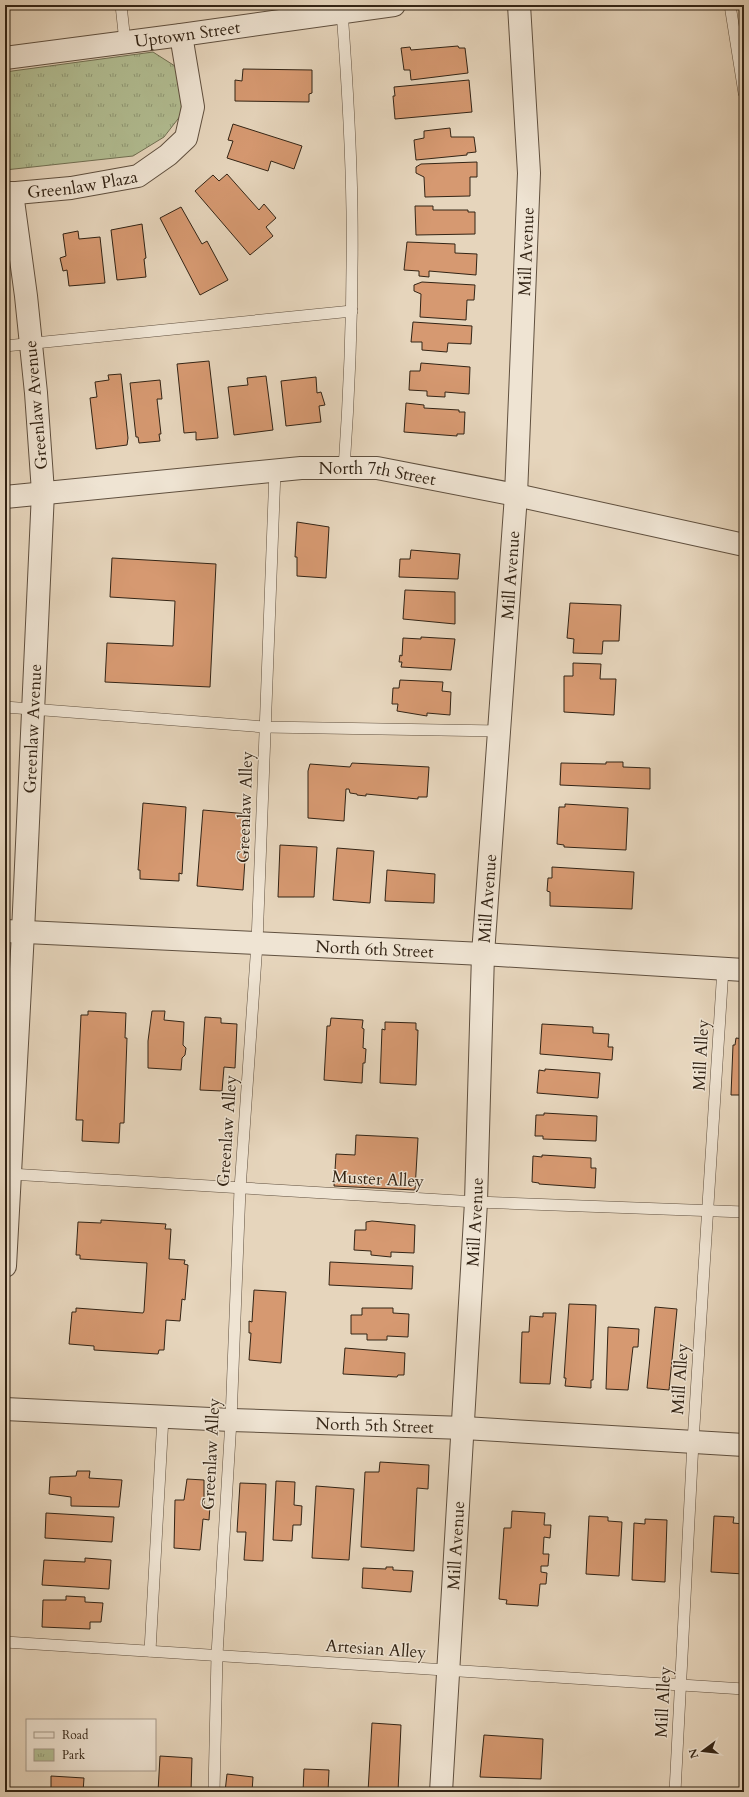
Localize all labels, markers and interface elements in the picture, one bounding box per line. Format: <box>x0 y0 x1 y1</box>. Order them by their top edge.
street label: Uptown Street <box>133 15 242 52</box>
street label: Greenlaw Plaza <box>26 165 140 203</box>
street label: Mill Avenue <box>513 206 539 297</box>
street label: Greenlaw Avenue <box>19 339 53 471</box>
street label: North 7th Street <box>318 457 438 491</box>
street label: Mill Avenue <box>496 530 525 620</box>
street label: Greenlaw Avenue <box>18 663 47 794</box>
street label: Greenlaw Alley <box>232 751 258 863</box>
street label: Mill Avenue <box>472 853 502 944</box>
street label: North 6th Street <box>315 934 435 963</box>
street label: Mill Alley <box>688 1019 714 1091</box>
street label: Greenlaw Alley <box>212 1074 242 1188</box>
street label: Muster Alley <box>331 1165 425 1193</box>
street label: Mill Avenue <box>461 1177 488 1267</box>
street label: Mill Alley <box>666 1343 694 1415</box>
street label: Greenlaw Alley <box>197 1397 225 1511</box>
street label: North 5th Street <box>315 1411 435 1438</box>
street label: Mill Avenue <box>442 1500 470 1591</box>
street label: Artesian Alley <box>325 1634 427 1664</box>
street label: Mill Alley <box>650 1666 676 1738</box>
legend <box>26 1719 156 1771</box>
text: Road <box>62 1727 89 1743</box>
north arrow <box>683 1731 723 1771</box>
text: N <box>685 1746 702 1760</box>
text: Park <box>62 1747 86 1763</box>

